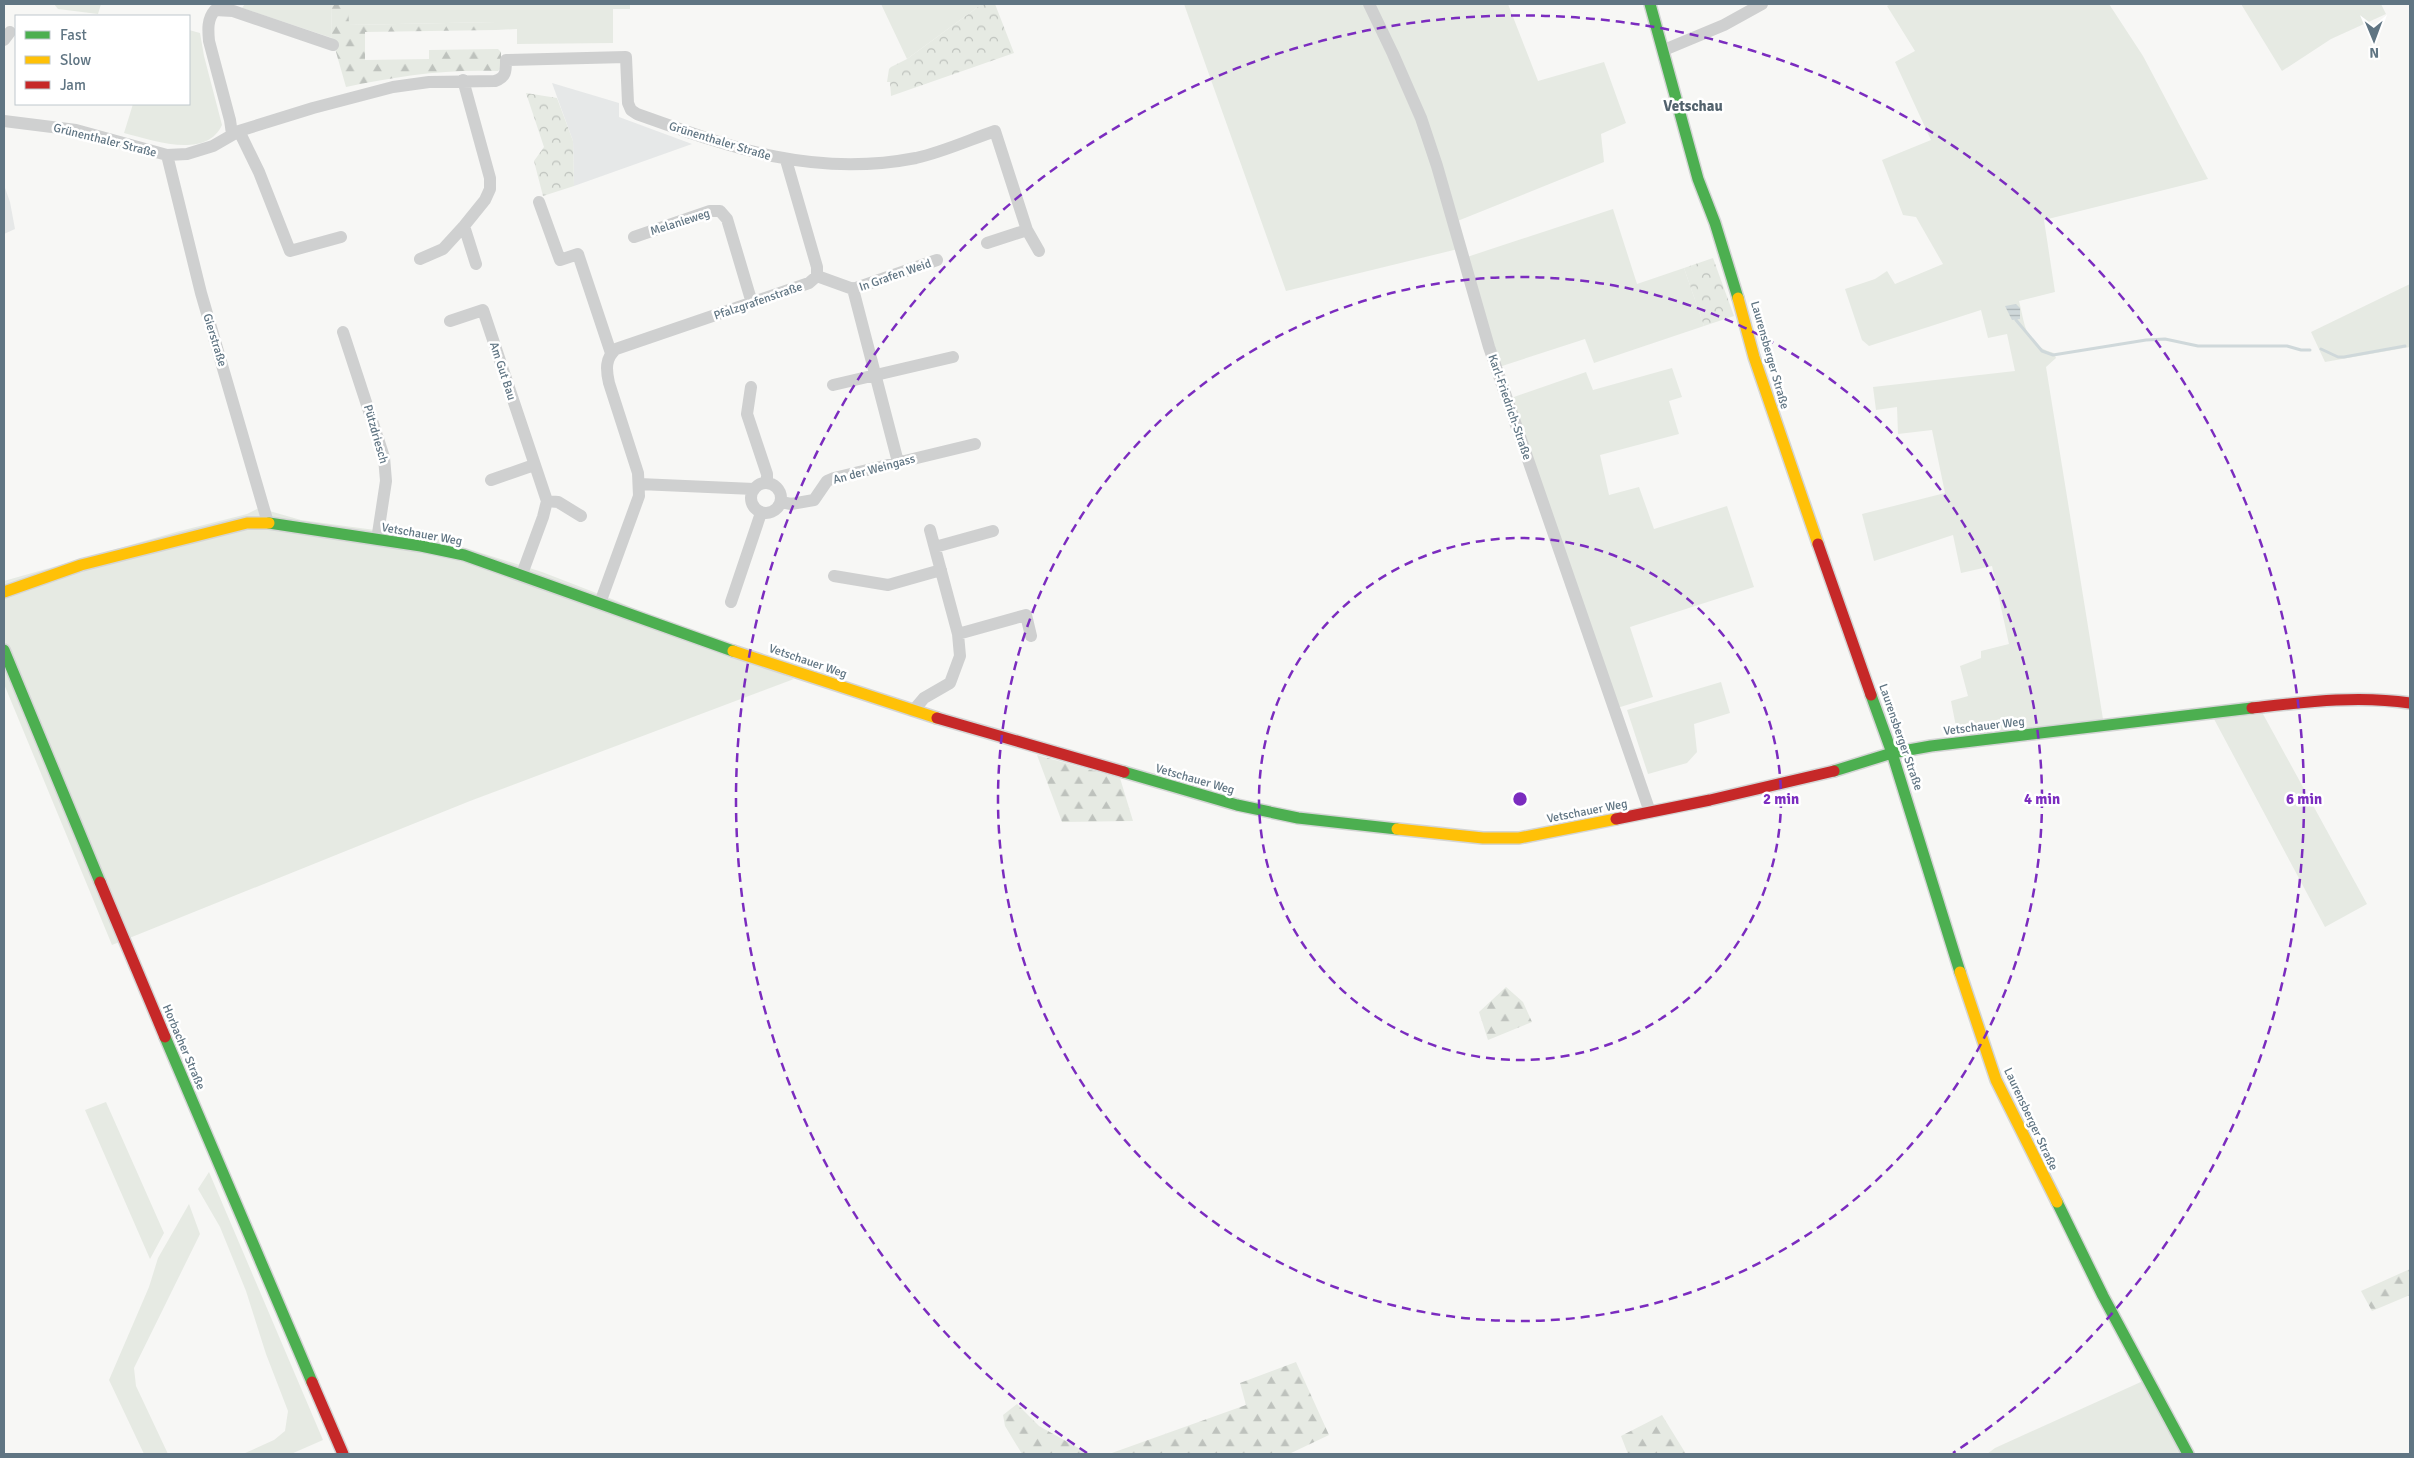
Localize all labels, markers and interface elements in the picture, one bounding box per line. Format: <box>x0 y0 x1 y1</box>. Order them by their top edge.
legend <box>15 15 190 105</box>
north arrow <box>2349 15 2399 65</box>
text: Fast <box>60 26 87 44</box>
text: N <box>2369 44 2379 61</box>
text: Slow <box>60 51 91 69</box>
text: Jam <box>60 76 86 94</box>
district label: Vetschau <box>1663 97 1723 115</box>
street label: Grünenthaler Straße <box>667 119 773 164</box>
street label: Grünenthaler Straße <box>52 120 158 161</box>
street label: Melanieweg <box>648 206 712 239</box>
street label: In Grafen Weid <box>857 256 933 295</box>
street label: Pfalzgrafenstraße <box>712 279 804 324</box>
street label: Laurensberger Straße <box>1747 299 1792 411</box>
street label: Gierstraße <box>199 312 230 369</box>
street label: Am Gut Bau <box>486 340 519 402</box>
street label: Karl-Friedrich-Straße <box>1484 352 1535 462</box>
street label: Pützdriesch <box>360 403 391 465</box>
street label: An der Weingass <box>831 451 917 488</box>
street label: Vetschauer Weg <box>380 520 463 549</box>
street label: Vetschauer Weg <box>767 641 849 682</box>
street label: Laurensberger Straße <box>1875 682 1926 792</box>
street label: Vetschauer Weg <box>1943 714 2026 739</box>
street label: Vetschauer Weg <box>1154 761 1236 798</box>
centre of rings <box>1511 790 1529 808</box>
text: 2 min <box>1763 790 1799 808</box>
text: 4 min <box>2024 790 2060 808</box>
text: 6 min <box>2286 790 2322 808</box>
street label: Vetschauer Weg <box>1546 796 1629 827</box>
street label: Horbacher Straße <box>159 1002 208 1092</box>
street label: Laurensberger Straße <box>2000 1065 2061 1173</box>

